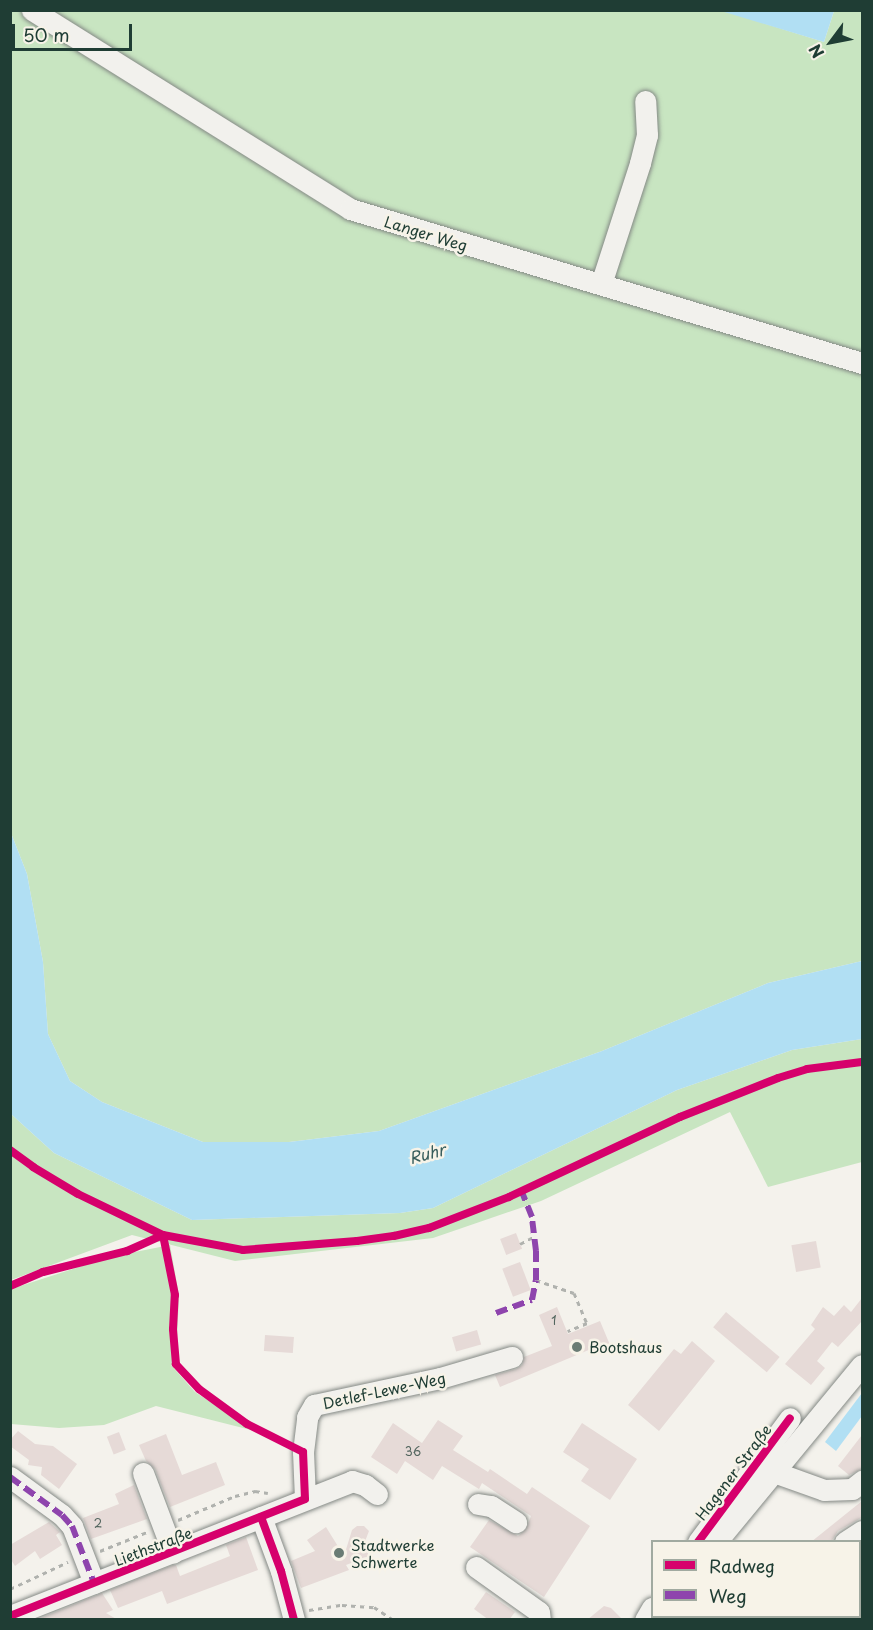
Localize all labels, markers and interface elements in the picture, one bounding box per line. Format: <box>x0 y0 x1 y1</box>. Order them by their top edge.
scale bar <box>15 12 135 50</box>
north arrow <box>801 12 861 72</box>
text: 50 m <box>23 21 70 48</box>
text: N <box>802 40 829 63</box>
street label: Langer Weg <box>382 212 470 254</box>
water label: Ruhr <box>407 1139 447 1167</box>
house number: 1 <box>551 1314 557 1328</box>
place label: Bootshaus <box>589 1338 662 1356</box>
marker: Bootshaus <box>570 1340 584 1354</box>
street label: Detlef-Lewe-Weg <box>321 1368 447 1412</box>
street label: Hagener Straße <box>691 1420 775 1524</box>
house number: 36 <box>405 1445 421 1459</box>
house number: 2 <box>94 1517 102 1531</box>
street label: Liethstraße <box>112 1523 194 1569</box>
place label: Stadtwerke Schwerte <box>351 1535 434 1570</box>
legend <box>651 1540 861 1618</box>
marker: Stadtwerke Schwerte <box>332 1546 346 1560</box>
text: Radweg <box>709 1552 775 1579</box>
text: Weg <box>709 1582 747 1609</box>

